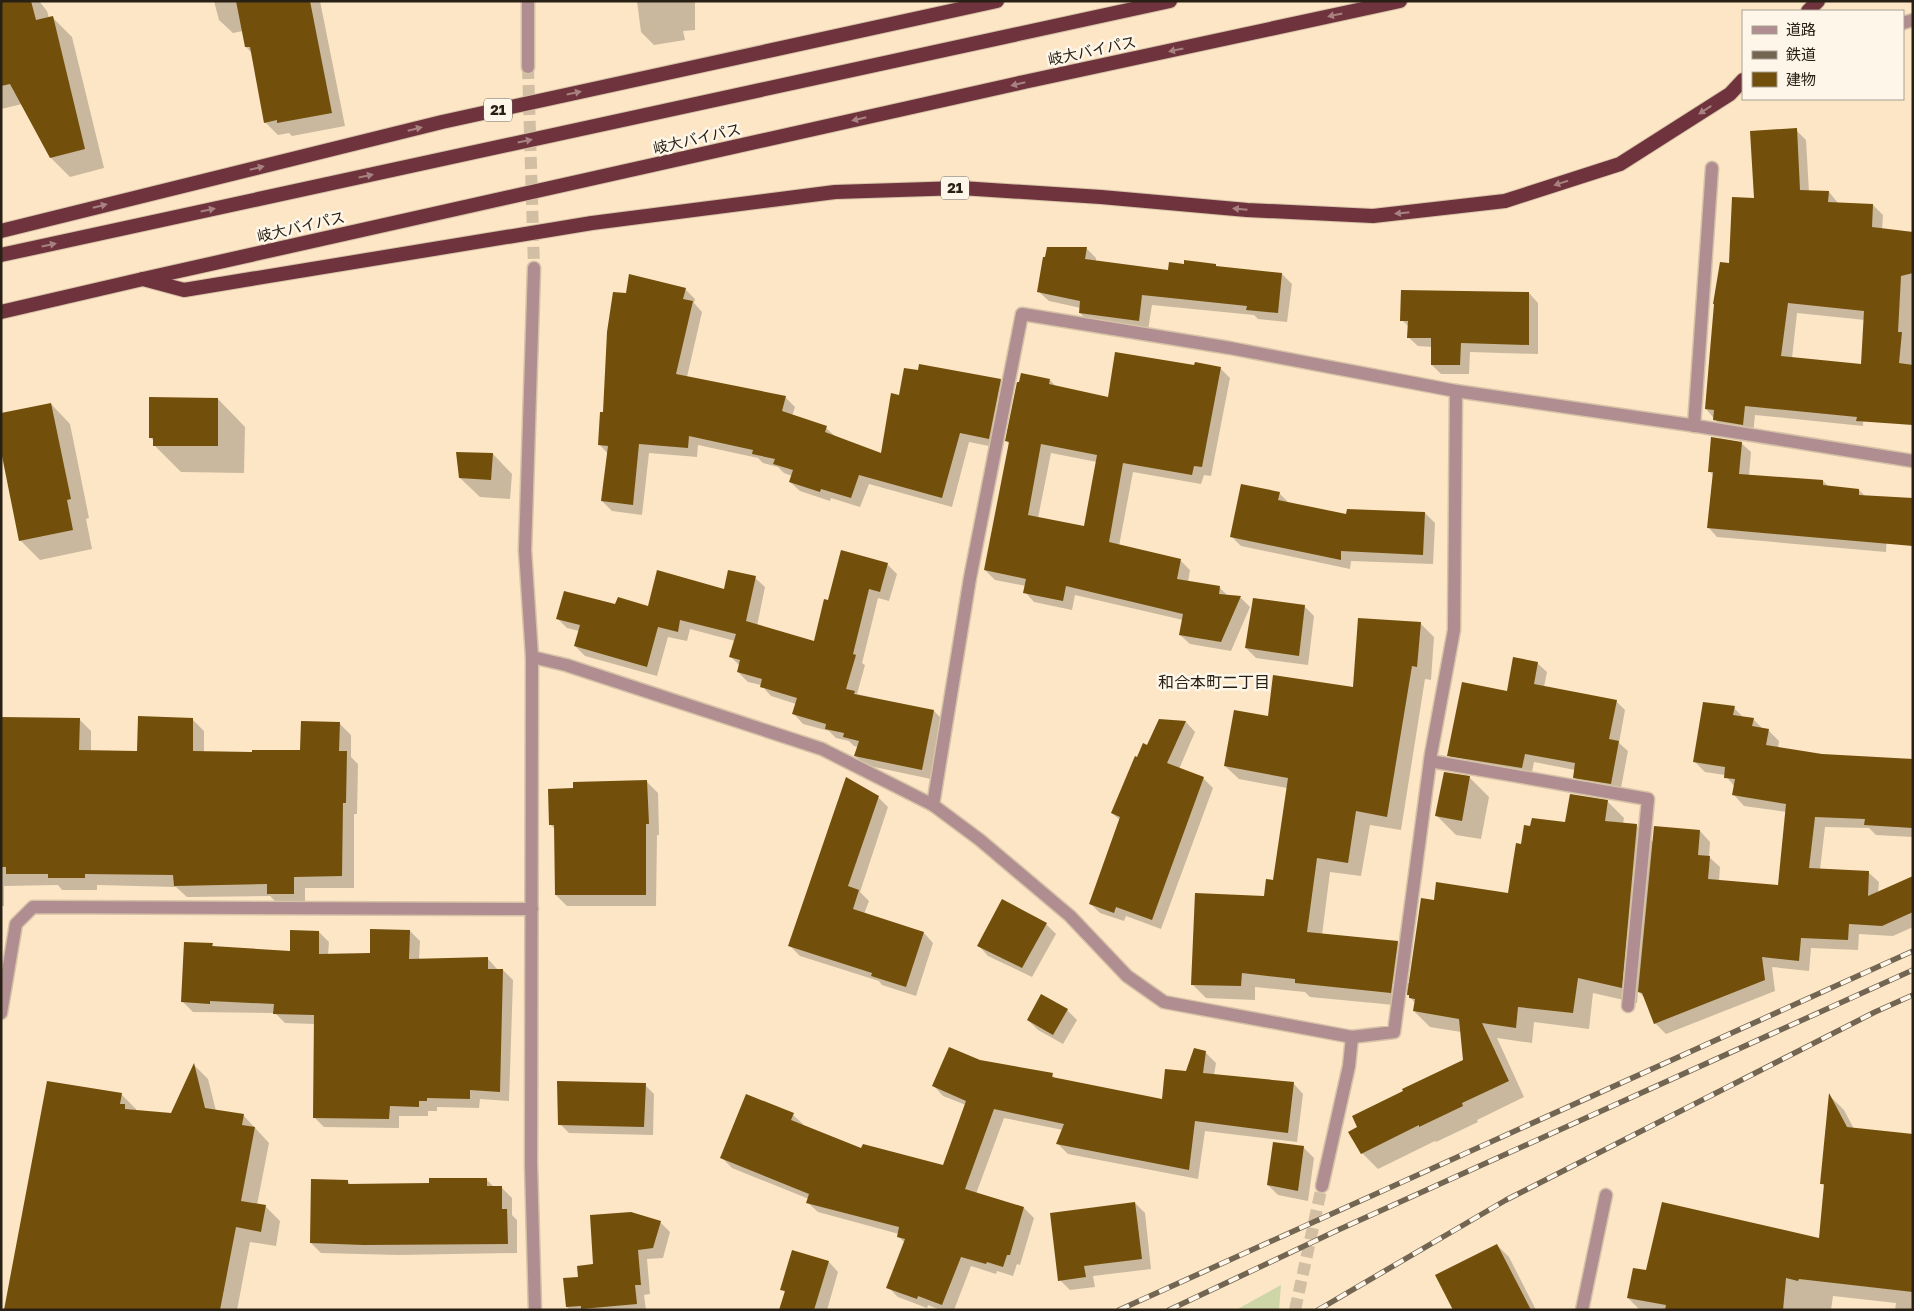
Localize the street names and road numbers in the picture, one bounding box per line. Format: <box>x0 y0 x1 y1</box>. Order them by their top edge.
street label: 岐大バイパス <box>1046 32 1138 68</box>
road number: 21 <box>484 98 512 122</box>
street label: 岐大バイパス <box>651 119 743 157</box>
road number: 21 <box>941 177 969 200</box>
street label: 岐大バイパス <box>255 207 347 245</box>

